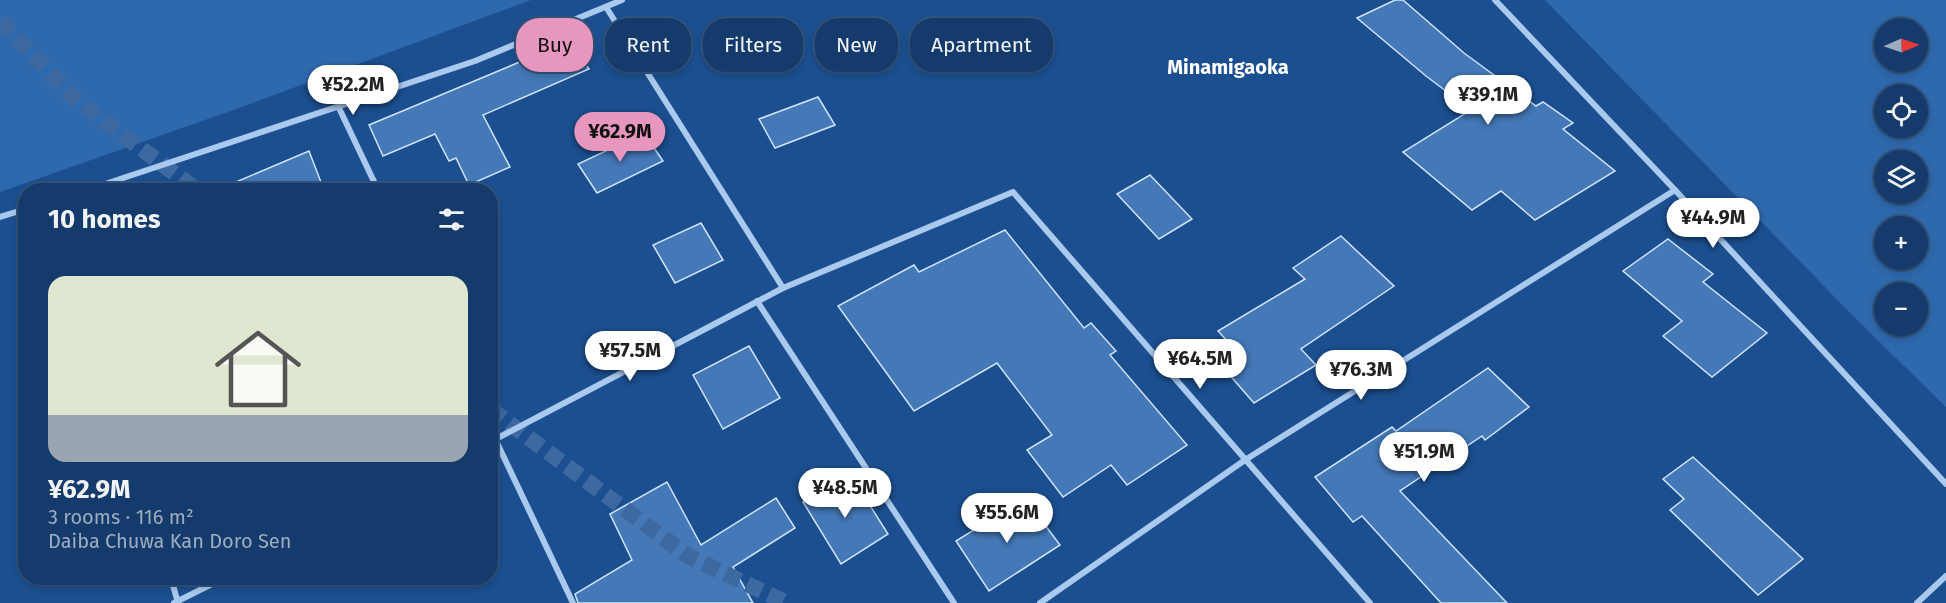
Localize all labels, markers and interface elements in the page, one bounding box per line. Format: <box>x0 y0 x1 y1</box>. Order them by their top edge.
chip: Buy <box>516 18 593 72</box>
chip: Rent <box>605 18 691 72</box>
chip: Filters <box>703 18 803 72</box>
chip: New <box>815 18 898 72</box>
chip: Apartment <box>910 18 1053 72</box>
north arrow <box>1874 18 1928 72</box>
map controls <box>1874 18 1928 336</box>
district label: Minamigaoka <box>1167 55 1289 79</box>
pin: ¥52.2M <box>304 65 402 116</box>
text: ¥52.2M <box>322 72 384 96</box>
pin: ¥39.1M <box>1439 75 1537 126</box>
text: ¥39.1M <box>1458 82 1518 106</box>
button: locate <box>1874 84 1928 138</box>
pin: ¥62.9M <box>571 112 669 163</box>
text: ¥62.9M <box>588 119 652 143</box>
button: layers <box>1874 150 1928 204</box>
pin: ¥44.9M <box>1664 198 1762 249</box>
icon: filters <box>435 203 468 236</box>
text: 10 homes <box>48 204 161 235</box>
text: ¥44.9M <box>1681 205 1745 229</box>
button: + <box>1874 216 1928 270</box>
button: − <box>1874 282 1928 336</box>
icon: home <box>204 315 312 423</box>
pin: ¥57.5M <box>581 331 679 382</box>
text: ¥57.5M <box>599 338 661 362</box>
pin: ¥64.5M <box>1151 339 1249 390</box>
text: ¥64.5M <box>1168 346 1232 370</box>
pin: ¥76.3M <box>1312 350 1410 401</box>
text: ¥76.3M <box>1330 357 1392 381</box>
pin: ¥51.9M <box>1375 432 1473 483</box>
text: ¥51.9M <box>1393 439 1455 463</box>
pin: ¥48.5M <box>796 468 894 519</box>
text: ¥62.9M <box>48 474 130 505</box>
text: ¥48.5M <box>812 475 878 499</box>
pin: ¥55.6M <box>958 493 1056 544</box>
text: ¥55.6M <box>975 500 1039 524</box>
text: 3 rooms · 116 m² <box>48 505 194 529</box>
text: Daiba Chuwa Kan Doro Sen <box>48 529 291 553</box>

